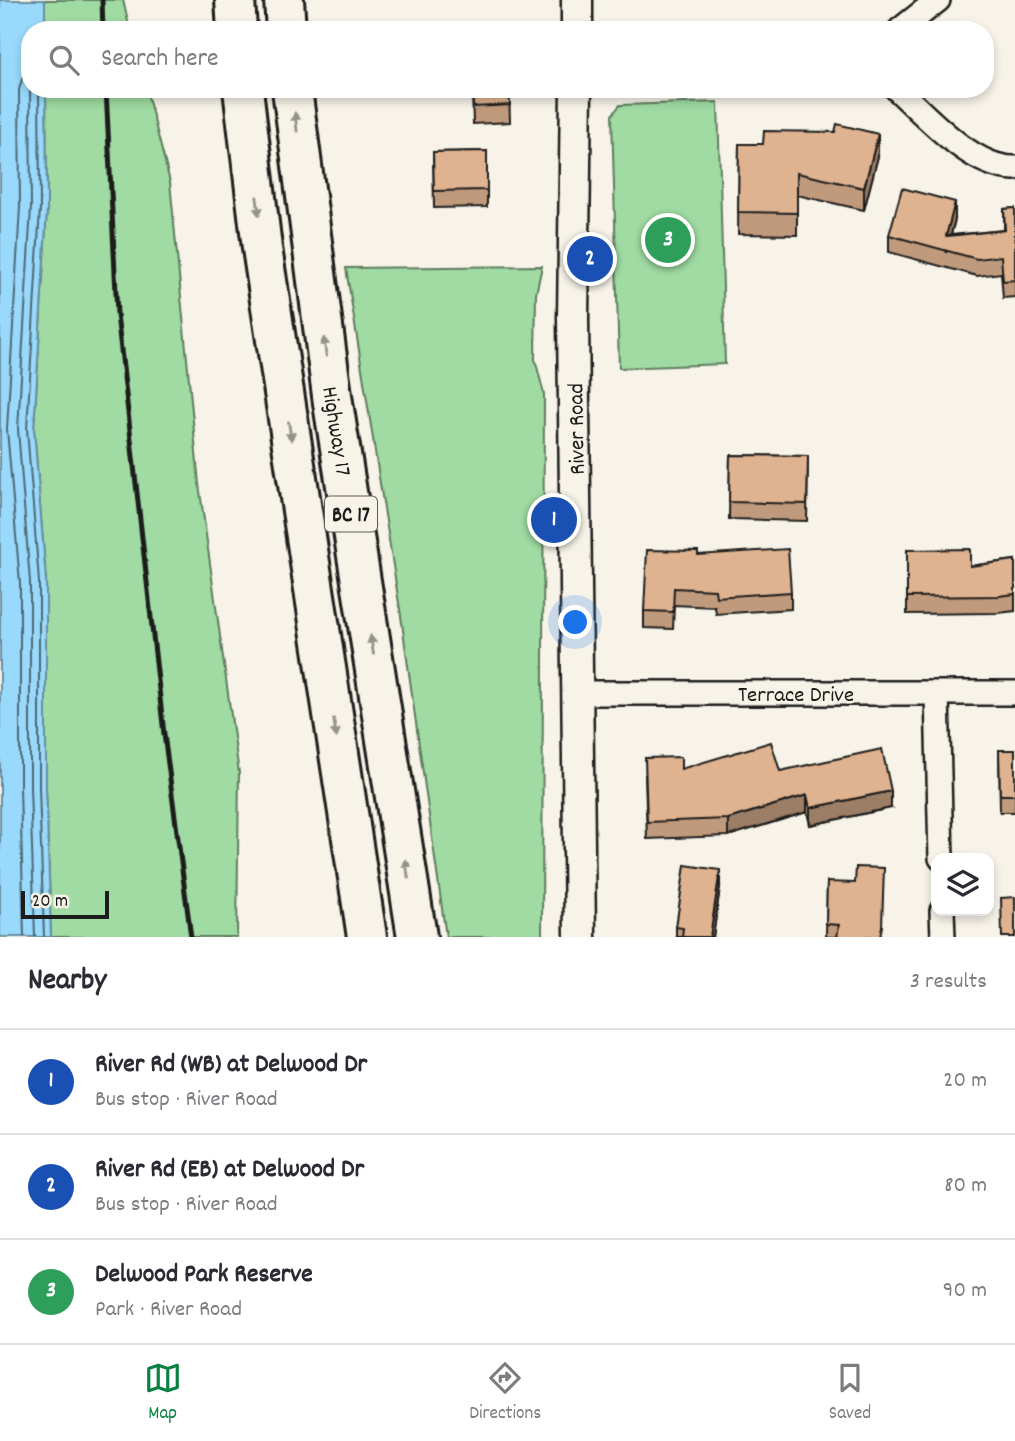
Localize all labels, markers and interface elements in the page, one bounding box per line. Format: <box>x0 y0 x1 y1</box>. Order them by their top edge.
search box <box>21 21 994 98</box>
icon: search <box>45 41 83 79</box>
text: Search here <box>101 41 219 78</box>
one-way arrow <box>290 111 301 133</box>
one-way arrow <box>252 195 263 217</box>
pin: 3 <box>645 214 691 266</box>
pin: 2 <box>567 233 613 285</box>
one-way arrow <box>319 336 330 358</box>
street label: River Road <box>561 383 596 475</box>
street label: Highway 17 <box>311 384 358 479</box>
one-way arrow <box>285 420 296 442</box>
pin: 1 <box>531 494 577 546</box>
road number: BC 17 <box>325 496 377 532</box>
your location <box>558 605 592 639</box>
one-way arrow <box>366 634 377 656</box>
street label: Terrace Drive <box>738 680 854 713</box>
one-way arrow <box>330 717 341 739</box>
map controls <box>931 853 994 916</box>
button: layers <box>931 853 994 916</box>
one-way arrow <box>401 858 412 880</box>
scale bar <box>21 888 108 920</box>
text: 20 m <box>32 889 68 916</box>
text: Nearby <box>28 961 106 1004</box>
text: 3 results <box>910 966 987 999</box>
text: River Rd (WB) at Delwood Dr <box>95 1047 367 1084</box>
text: 1 <box>48 1065 54 1098</box>
text: 20 m <box>943 1065 987 1098</box>
text: Bus stop · River Road <box>95 1084 278 1117</box>
text: River Rd (EB) at Delwood Dr <box>95 1152 364 1189</box>
text: 2 <box>46 1170 56 1203</box>
text: 80 m <box>944 1170 987 1203</box>
text: Bus stop · River Road <box>95 1189 278 1222</box>
text: Delwood Park Reserve <box>95 1257 313 1294</box>
text: 3 <box>46 1275 56 1308</box>
text: 90 m <box>943 1275 987 1308</box>
text: Park · River Road <box>95 1294 242 1327</box>
tab: Map <box>144 1359 182 1428</box>
tab: Directions <box>469 1359 541 1428</box>
tab: Saved <box>829 1359 871 1428</box>

